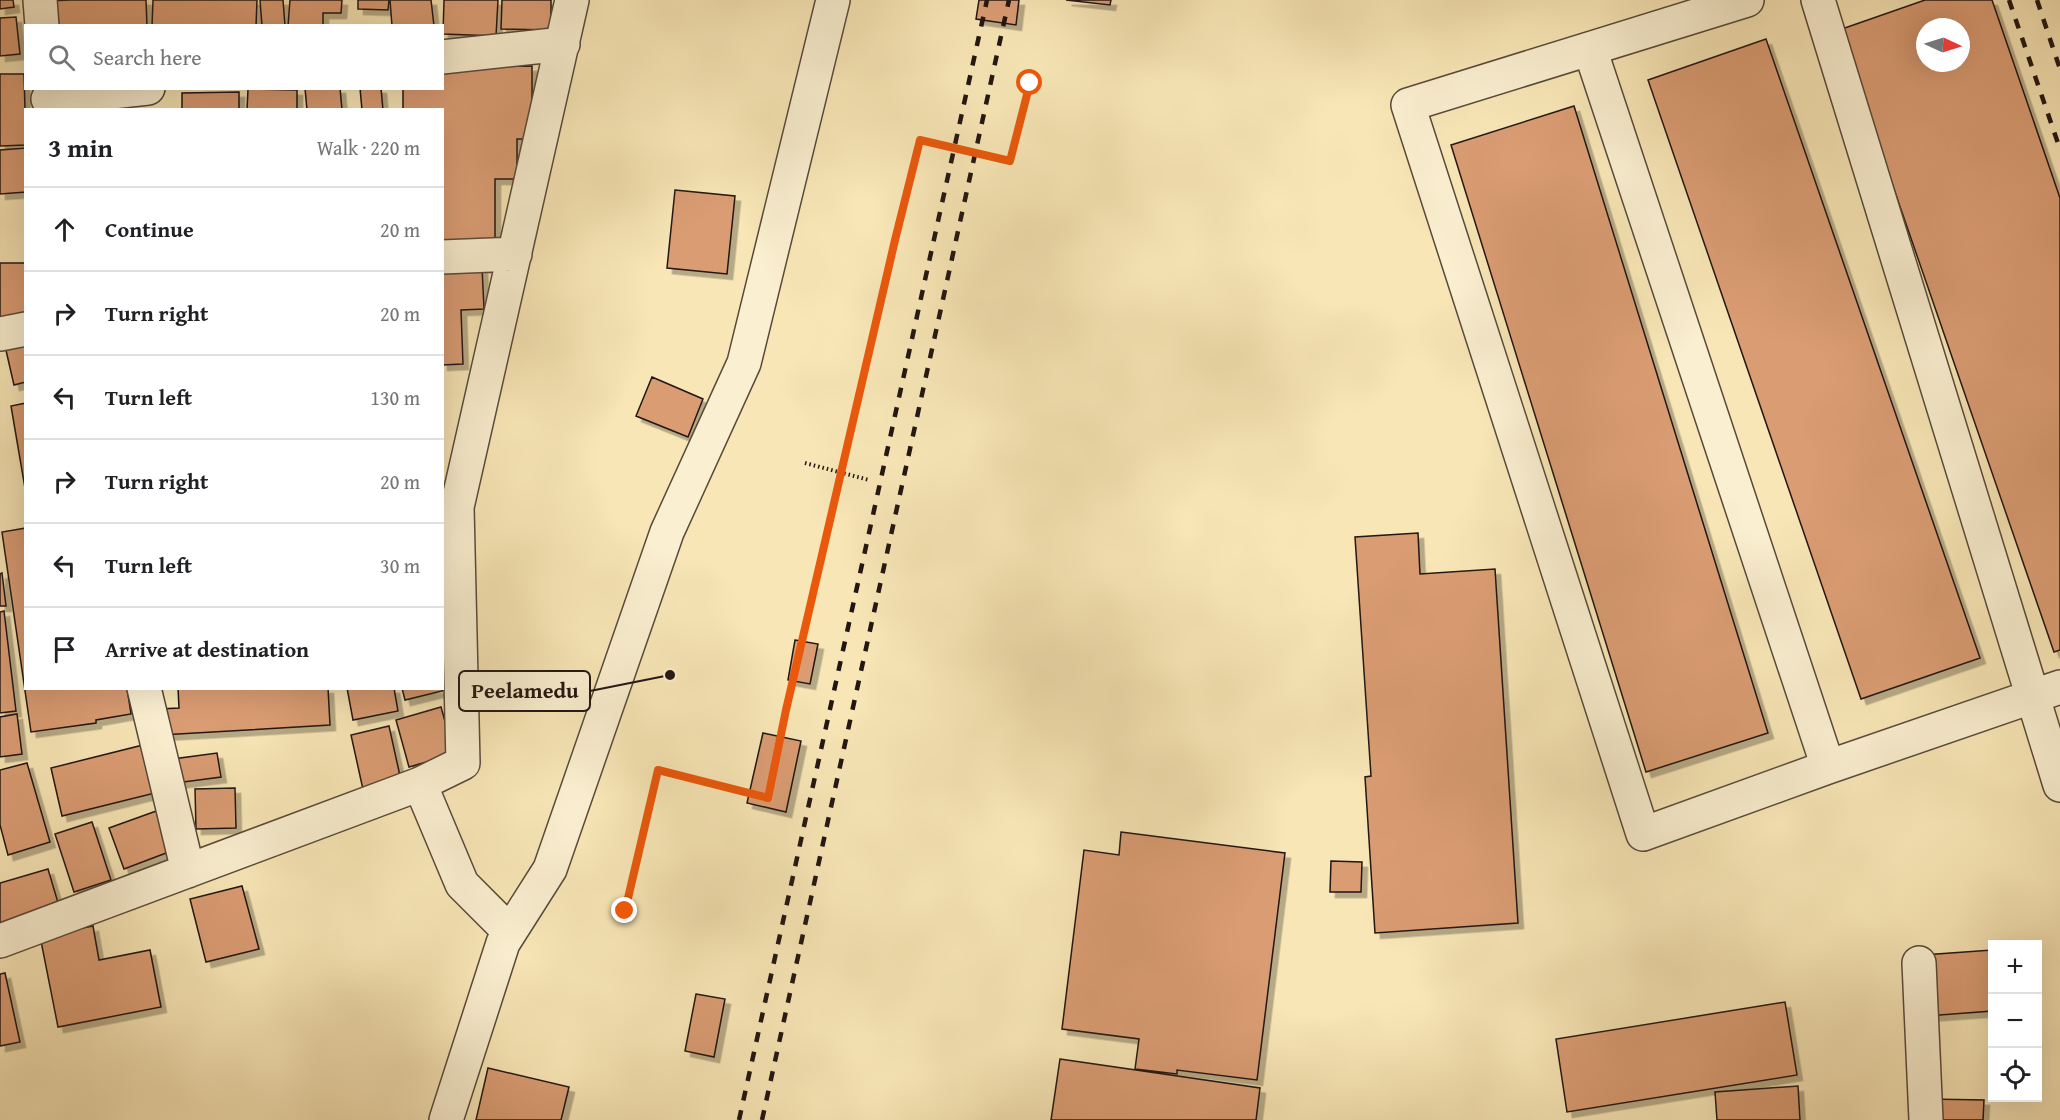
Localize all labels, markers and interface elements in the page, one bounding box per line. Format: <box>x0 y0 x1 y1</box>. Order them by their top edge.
north arrow <box>1916 18 1970 72</box>
search box <box>24 24 444 90</box>
icon: search <box>45 41 78 74</box>
text: Search here <box>93 41 202 73</box>
route start <box>1016 69 1042 95</box>
text: 3 min <box>48 128 113 167</box>
text: Walk · 220 m <box>317 133 420 162</box>
icon: ahead <box>48 213 81 246</box>
text: Continue <box>105 213 194 245</box>
text: 20 m <box>380 215 420 244</box>
icon: right <box>48 297 81 330</box>
text: Turn right <box>105 297 208 329</box>
text: 20 m <box>380 299 420 328</box>
icon: left <box>48 381 81 414</box>
text: Turn left <box>105 381 192 413</box>
text: 130 m <box>370 383 420 412</box>
icon: right <box>48 465 81 498</box>
text: Turn right <box>105 465 208 497</box>
text: 20 m <box>380 467 420 496</box>
icon: left <box>48 549 81 582</box>
text: Turn left <box>105 549 192 581</box>
text: 30 m <box>380 551 420 580</box>
icon: arrive <box>48 633 81 666</box>
text: Arrive at destination <box>105 633 309 665</box>
callout: Peelamedu <box>459 671 590 711</box>
text: Peelamedu <box>471 674 579 706</box>
route end <box>611 897 637 923</box>
map controls <box>1988 940 2042 1102</box>
button: + <box>1988 940 2042 994</box>
button: − <box>1988 994 2042 1048</box>
button: locate <box>1988 1048 2042 1102</box>

